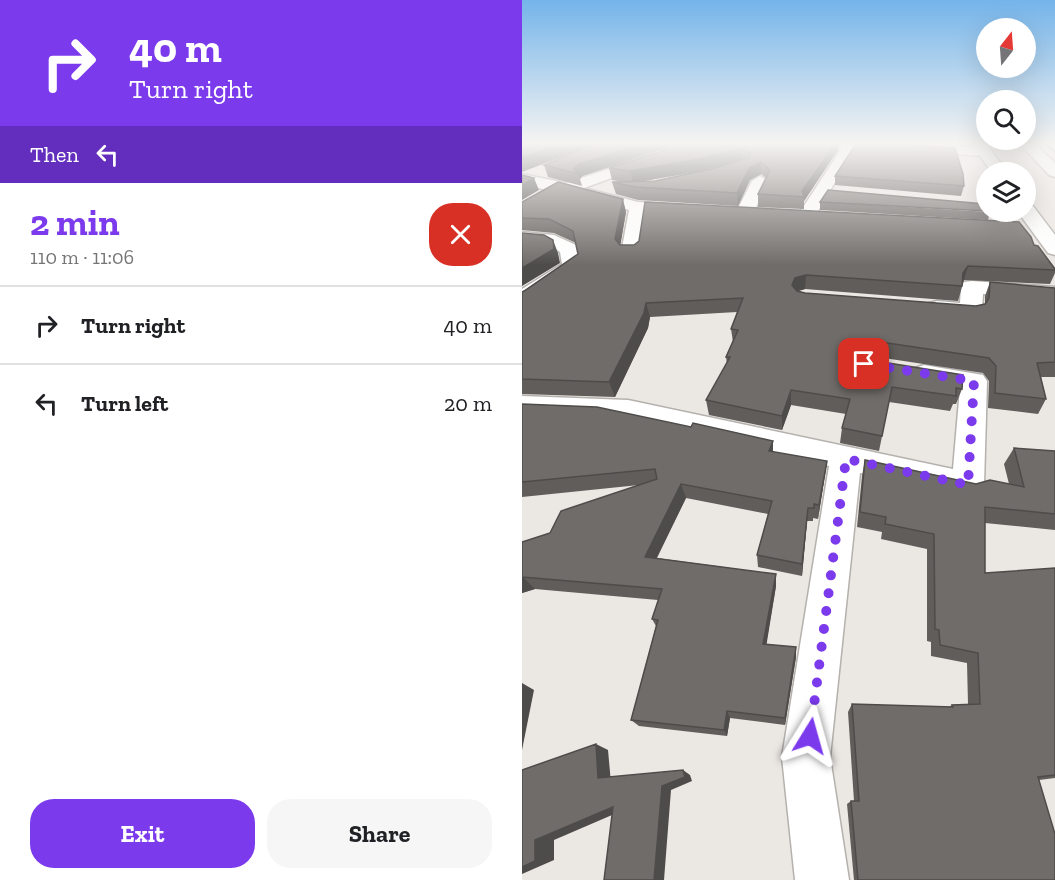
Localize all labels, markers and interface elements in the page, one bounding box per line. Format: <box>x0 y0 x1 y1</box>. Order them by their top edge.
north arrow <box>976 18 1036 78</box>
map controls <box>976 18 1036 222</box>
text: 40 m <box>129 22 222 73</box>
icon: right <box>30 24 108 102</box>
text: Turn right <box>129 73 253 105</box>
button: search <box>976 90 1036 150</box>
icon: left <box>91 138 124 171</box>
text: Then <box>30 141 79 168</box>
button: layers <box>976 162 1036 222</box>
text: 2 min <box>30 201 120 244</box>
button: close <box>429 203 492 266</box>
text: 110 m · 11:06 <box>30 245 134 269</box>
icon: right <box>30 309 63 342</box>
text: Turn right <box>81 312 185 339</box>
text: 40 m <box>443 312 492 339</box>
pin <box>838 338 889 389</box>
icon: arrive <box>847 347 880 380</box>
icon: left <box>30 387 63 420</box>
text: Turn left <box>81 390 168 417</box>
text: 20 m <box>444 390 492 417</box>
position arrow <box>778 704 842 768</box>
button: Exit <box>30 799 255 868</box>
button: Share <box>267 799 492 868</box>

